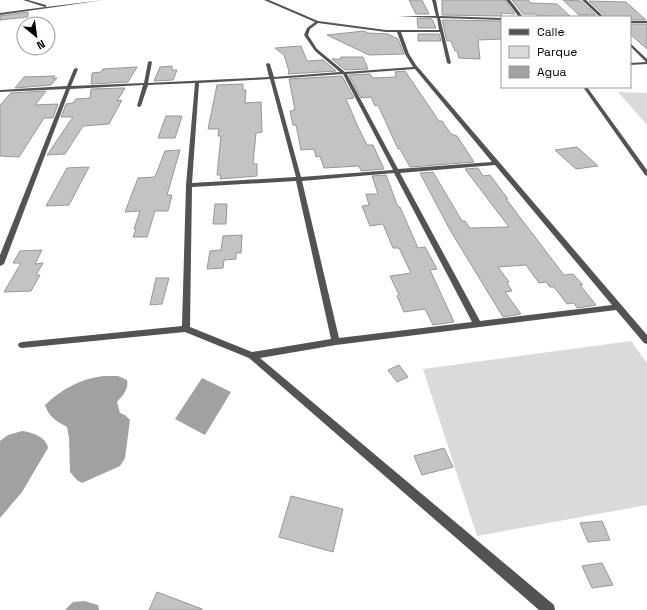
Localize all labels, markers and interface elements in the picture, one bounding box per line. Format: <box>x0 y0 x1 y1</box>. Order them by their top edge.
north arrow <box>16 16 56 56</box>
legend <box>501 16 631 88</box>
text: Calle <box>537 24 565 40</box>
text: N <box>34 37 47 53</box>
text: Parque <box>537 44 577 60</box>
text: Agua <box>537 64 567 80</box>

